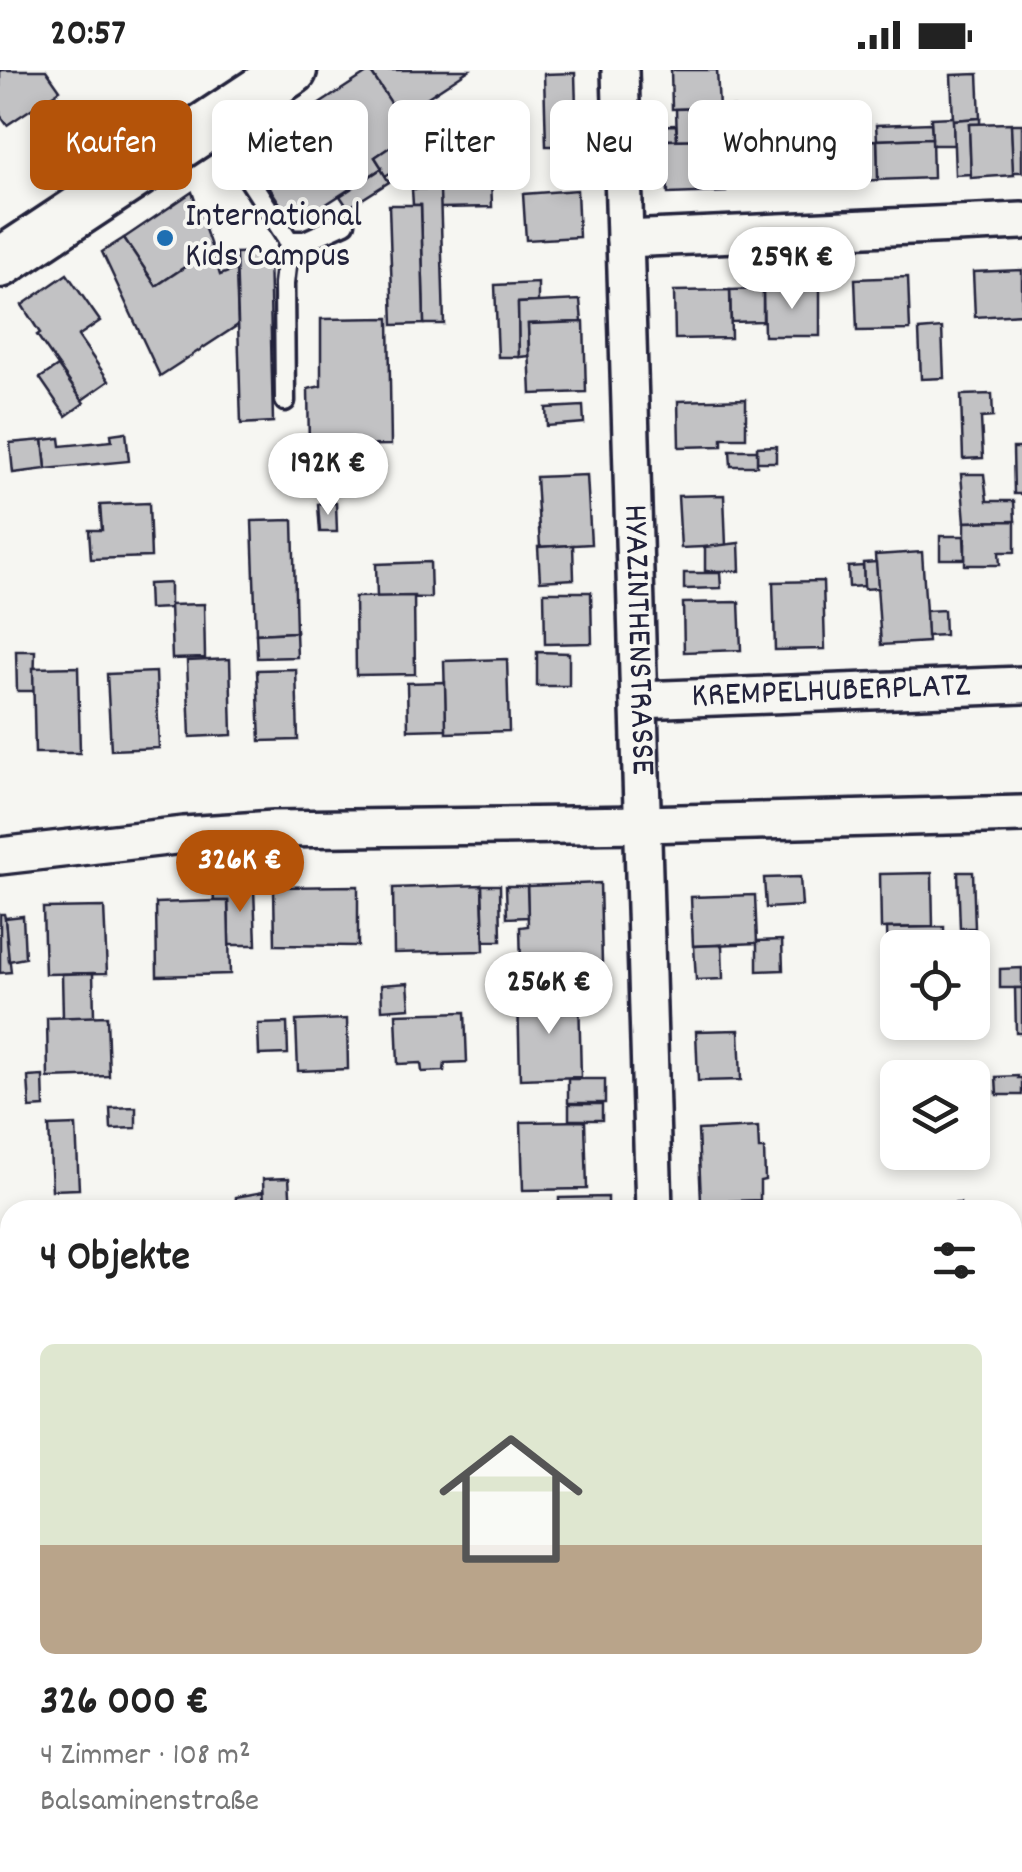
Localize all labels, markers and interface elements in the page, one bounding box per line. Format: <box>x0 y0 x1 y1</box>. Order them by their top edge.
text: 20:57 <box>50 8 126 63</box>
chip: Kaufen <box>30 100 192 190</box>
chip: Mieten <box>212 100 368 190</box>
chip: Filter <box>388 100 530 190</box>
chip: Neu <box>550 100 668 190</box>
chip: Wohnung <box>688 100 872 190</box>
place label: International Kids Campus <box>185 193 362 283</box>
marker: International Kids Campus <box>154 227 176 249</box>
pin: 259K € <box>711 227 873 312</box>
text: 259K € <box>750 236 834 282</box>
pin: 192K € <box>247 433 409 518</box>
text: 192K € <box>290 442 366 488</box>
street label: HYAZINTHENSTRASSE <box>608 504 666 776</box>
street label: KREMPELHUBERPLATZ <box>691 662 972 723</box>
pin: 326K € <box>159 830 321 915</box>
text: 326K € <box>198 839 282 885</box>
map controls <box>880 930 990 1170</box>
button: locate <box>880 930 990 1040</box>
pin: 256K € <box>468 952 630 1037</box>
text: 256K € <box>507 961 591 1007</box>
button: layers <box>880 1060 990 1170</box>
text: 4 Objekte <box>40 1230 190 1290</box>
icon: filters <box>927 1233 982 1288</box>
icon: home <box>421 1409 601 1589</box>
text: 326 000 € <box>40 1674 209 1734</box>
text: 4 Zimmer · 108 m² <box>40 1734 251 1780</box>
text: Balsaminenstraße <box>40 1780 259 1826</box>

